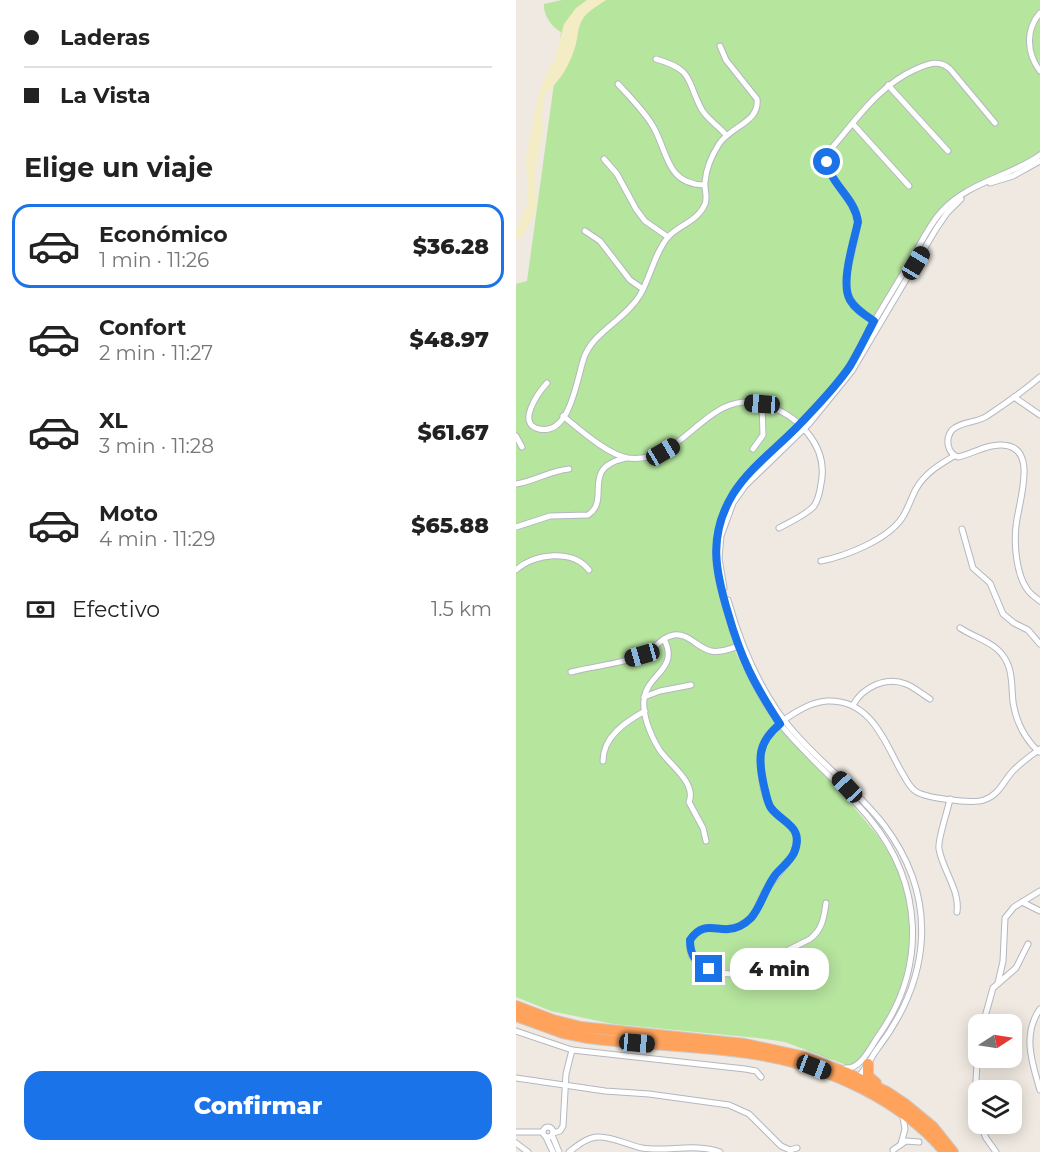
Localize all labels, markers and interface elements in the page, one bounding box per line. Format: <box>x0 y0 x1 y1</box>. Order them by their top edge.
text: Laderas <box>60 24 150 51</box>
text: La Vista <box>60 82 151 109</box>
route start <box>813 148 840 175</box>
text: Elige un viaje <box>24 151 213 184</box>
icon: car <box>27 219 81 273</box>
text: Económico <box>99 221 228 248</box>
text: $36.28 <box>413 233 489 260</box>
car <box>899 243 933 283</box>
text: 1 min · 11:26 <box>99 248 209 272</box>
icon: car <box>27 312 81 366</box>
text: Confort <box>99 314 186 341</box>
text: $48.97 <box>410 326 489 353</box>
text: 2 min · 11:27 <box>99 341 213 365</box>
car <box>743 394 781 414</box>
icon: car <box>27 405 81 459</box>
text: XL <box>99 407 128 434</box>
text: $61.67 <box>418 419 489 446</box>
text: 3 min · 11:28 <box>99 434 214 458</box>
car <box>643 435 683 469</box>
icon: car <box>27 498 81 552</box>
text: Moto <box>99 500 158 527</box>
text: $65.88 <box>411 512 489 539</box>
text: 4 min · 11:29 <box>99 527 215 551</box>
icon: cash <box>24 593 57 626</box>
text: Efectivo <box>72 596 160 623</box>
text: 1.5 km <box>431 597 492 621</box>
car <box>622 641 662 669</box>
car <box>828 768 866 806</box>
callout: 4 min <box>730 948 829 990</box>
route end <box>695 955 722 982</box>
text: 4 min <box>749 957 810 981</box>
north arrow <box>968 1014 1022 1068</box>
map controls <box>968 1014 1022 1134</box>
car <box>618 1032 656 1054</box>
car <box>794 1052 834 1082</box>
button: Confirmar <box>24 1071 492 1140</box>
button: layers <box>968 1080 1022 1134</box>

